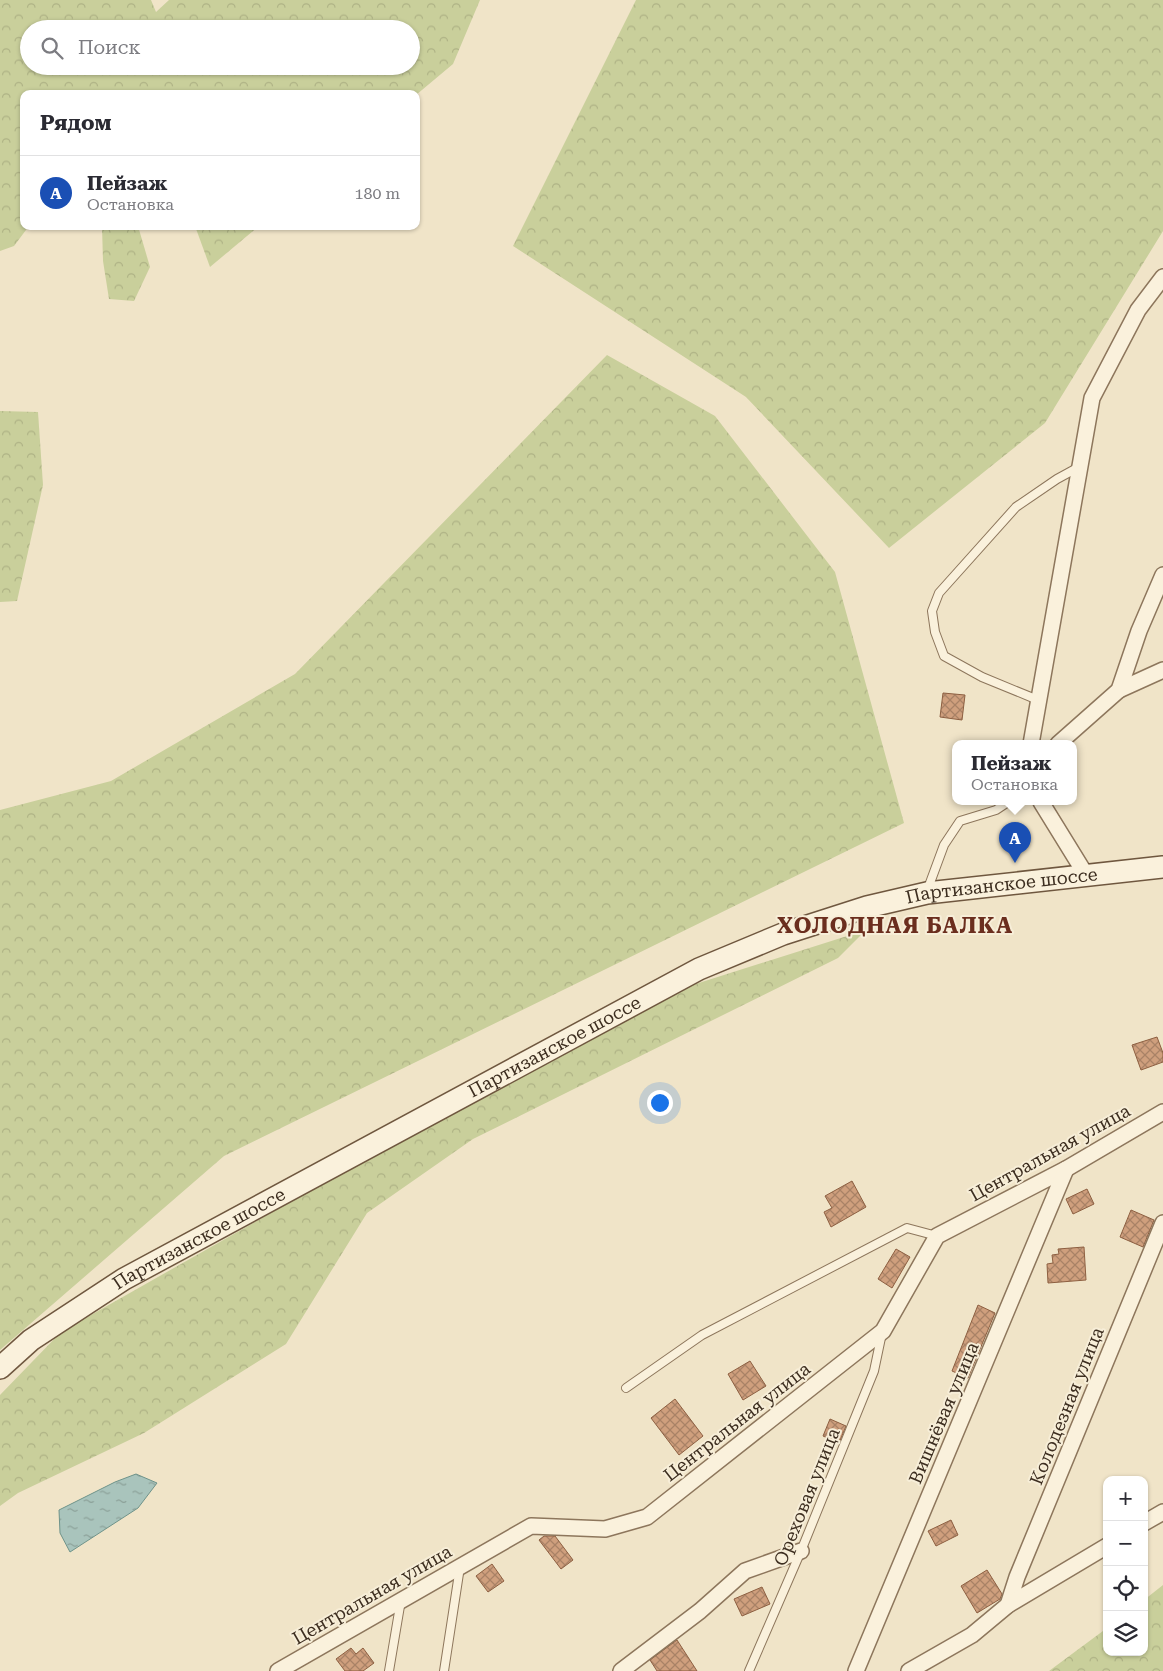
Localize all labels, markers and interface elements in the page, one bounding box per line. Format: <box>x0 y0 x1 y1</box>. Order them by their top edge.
search box <box>20 20 420 75</box>
icon: search <box>38 34 66 62</box>
text: Поиск <box>78 36 141 59</box>
text: Рядом <box>40 111 112 135</box>
text: Пейзаж <box>87 172 168 195</box>
text: A <box>50 184 62 203</box>
text: 180 m <box>354 184 400 203</box>
text: Остановка <box>87 195 174 214</box>
popup <box>952 740 1077 805</box>
text: Пейзаж <box>971 752 1052 775</box>
text: Остановка <box>971 775 1058 794</box>
pin: A <box>999 822 1031 863</box>
street label: Партизанское шоссе <box>904 863 1099 908</box>
district label: ХОЛОДНАЯ БАЛКА <box>777 913 1013 938</box>
street label: Партизанское шоссе <box>464 991 644 1102</box>
your location <box>647 1090 673 1116</box>
street label: Центральная улица <box>966 1100 1134 1205</box>
street label: Партизанское шоссе <box>108 1183 289 1294</box>
street label: Колодезная улица <box>1025 1324 1108 1488</box>
street label: Вишнёвая улица <box>904 1339 983 1487</box>
street label: Центральная улица <box>659 1358 814 1485</box>
street label: Ореховая улица <box>769 1425 844 1569</box>
map controls <box>1103 1476 1148 1656</box>
button: + <box>1103 1476 1148 1521</box>
button: − <box>1103 1521 1148 1566</box>
street label: Центральная улица <box>288 1540 455 1649</box>
button: locate <box>1103 1566 1148 1611</box>
button: layers <box>1103 1611 1148 1656</box>

